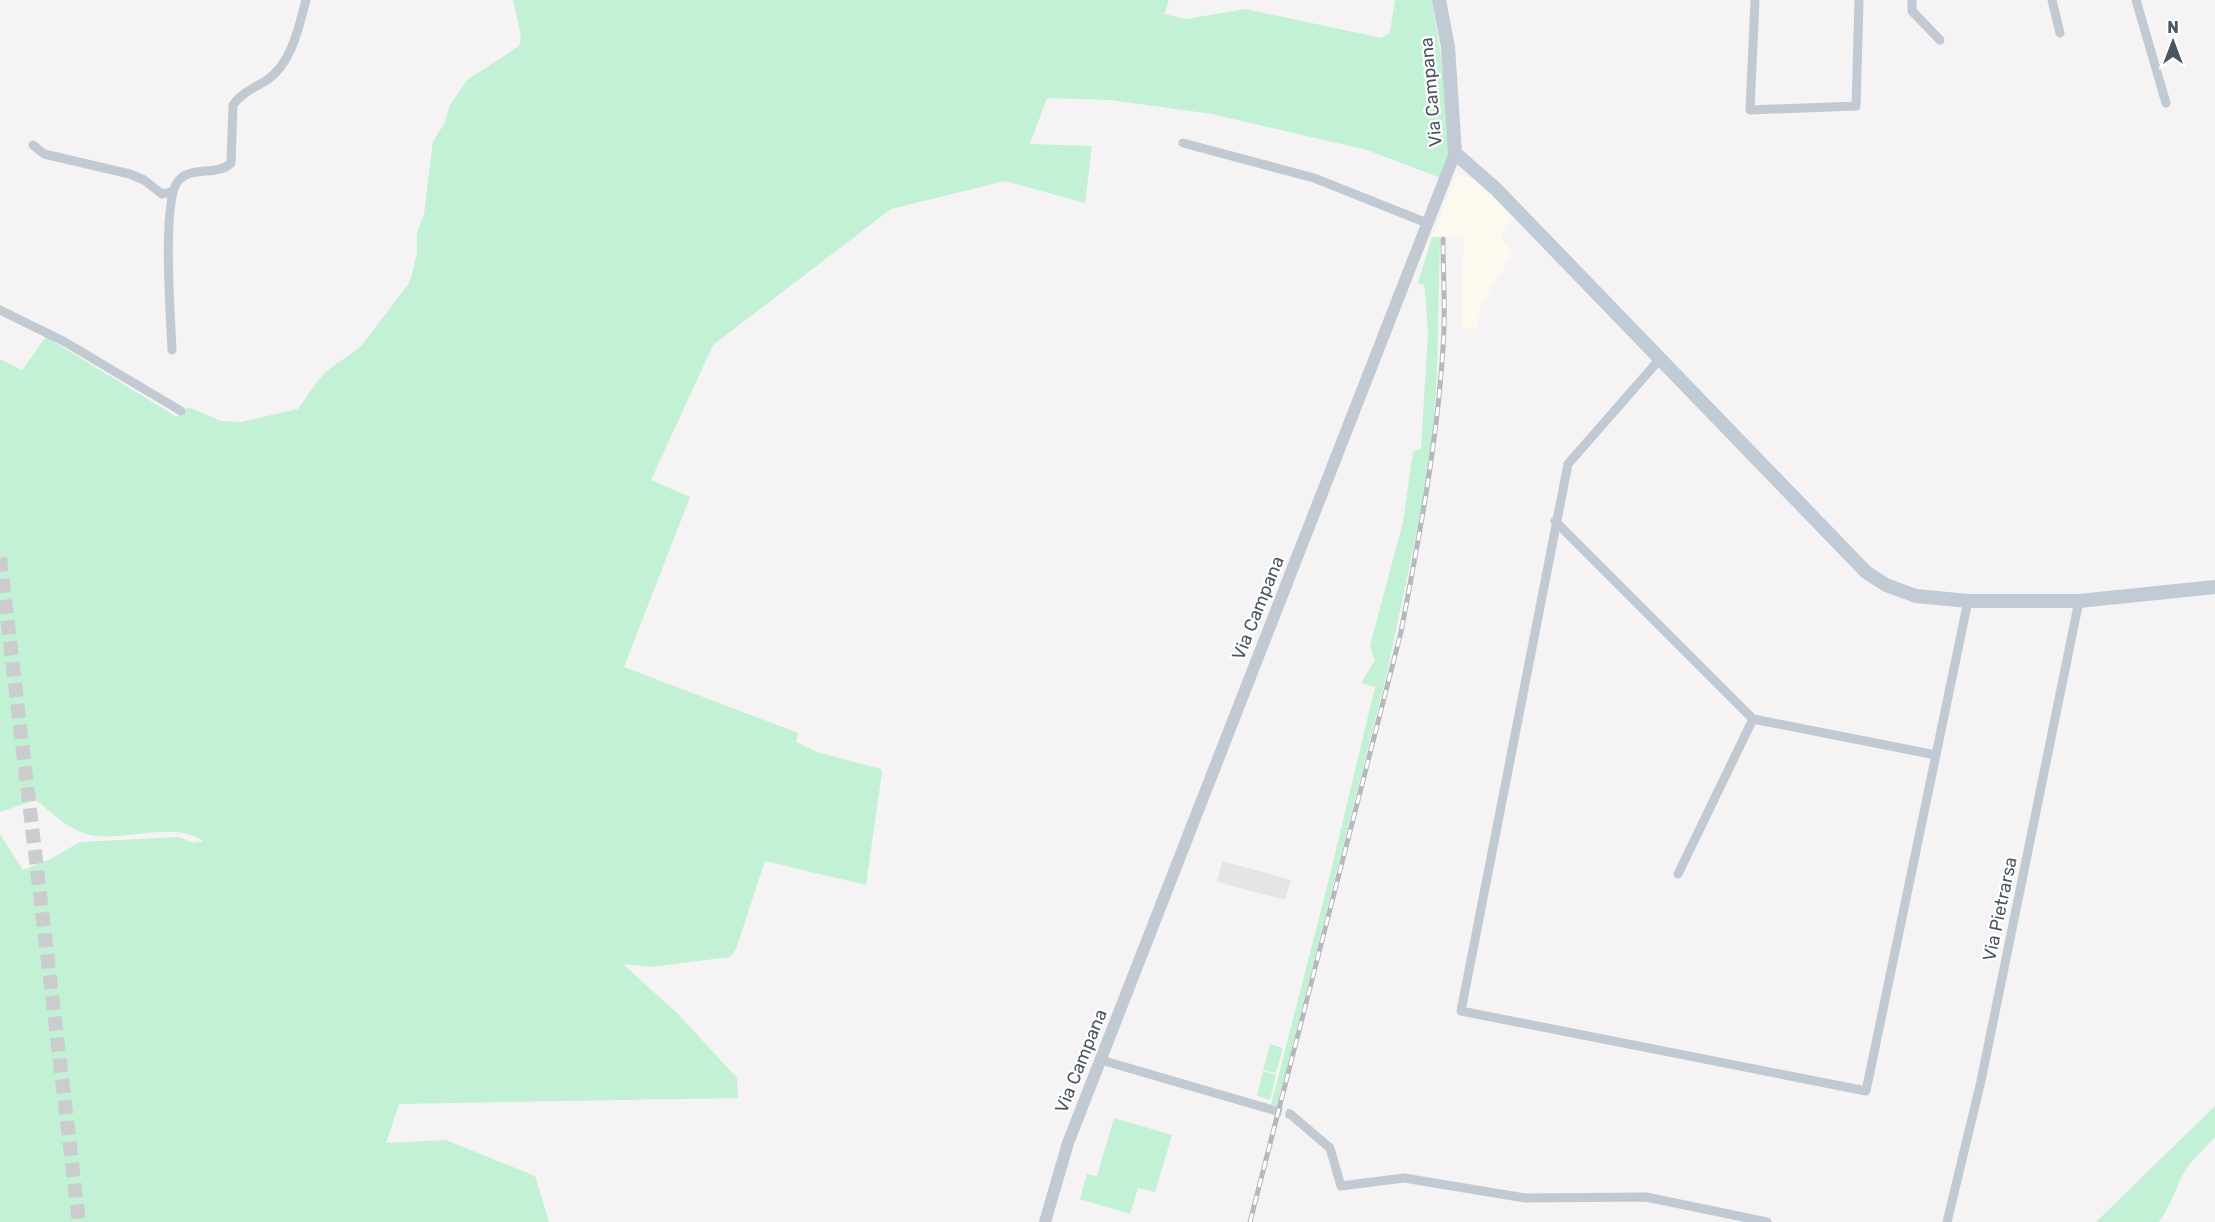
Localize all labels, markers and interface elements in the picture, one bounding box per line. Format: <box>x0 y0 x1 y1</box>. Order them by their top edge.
north arrow <box>2143 12 2203 72</box>
text: N <box>2167 18 2179 37</box>
street label: Via Campana <box>1415 36 1447 148</box>
street label: Via Campana <box>1227 553 1289 663</box>
street label: Via Pietrarsa <box>1978 855 2022 963</box>
street label: Via Campana <box>1050 1006 1112 1116</box>

